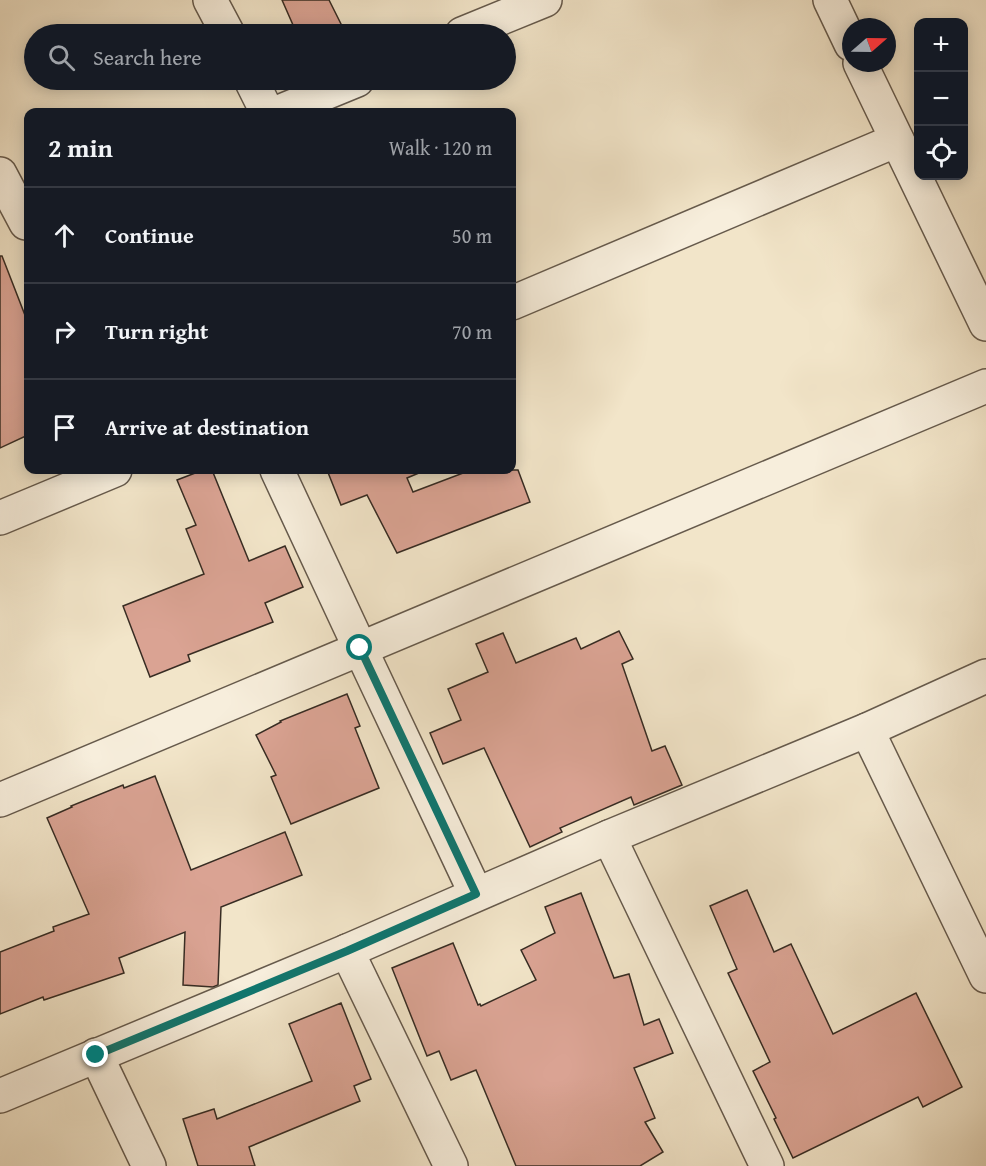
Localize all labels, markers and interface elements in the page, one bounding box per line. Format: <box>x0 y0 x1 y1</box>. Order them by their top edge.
north arrow <box>842 18 896 72</box>
map controls <box>914 18 968 180</box>
button: + <box>914 18 968 72</box>
search box <box>24 24 516 90</box>
icon: search <box>45 41 78 74</box>
text: Search here <box>93 41 202 73</box>
button: − <box>914 72 968 126</box>
button: locate <box>914 126 968 180</box>
text: 2 min <box>48 128 113 167</box>
text: Walk · 120 m <box>389 133 492 162</box>
icon: ahead <box>48 219 81 252</box>
text: Continue <box>105 219 194 251</box>
text: 50 m <box>452 221 492 250</box>
icon: right <box>48 315 81 348</box>
text: Turn right <box>105 315 208 347</box>
text: 70 m <box>452 317 492 346</box>
icon: arrive <box>48 411 81 444</box>
text: Arrive at destination <box>105 411 309 443</box>
route start <box>346 634 372 660</box>
route end <box>82 1041 108 1067</box>

